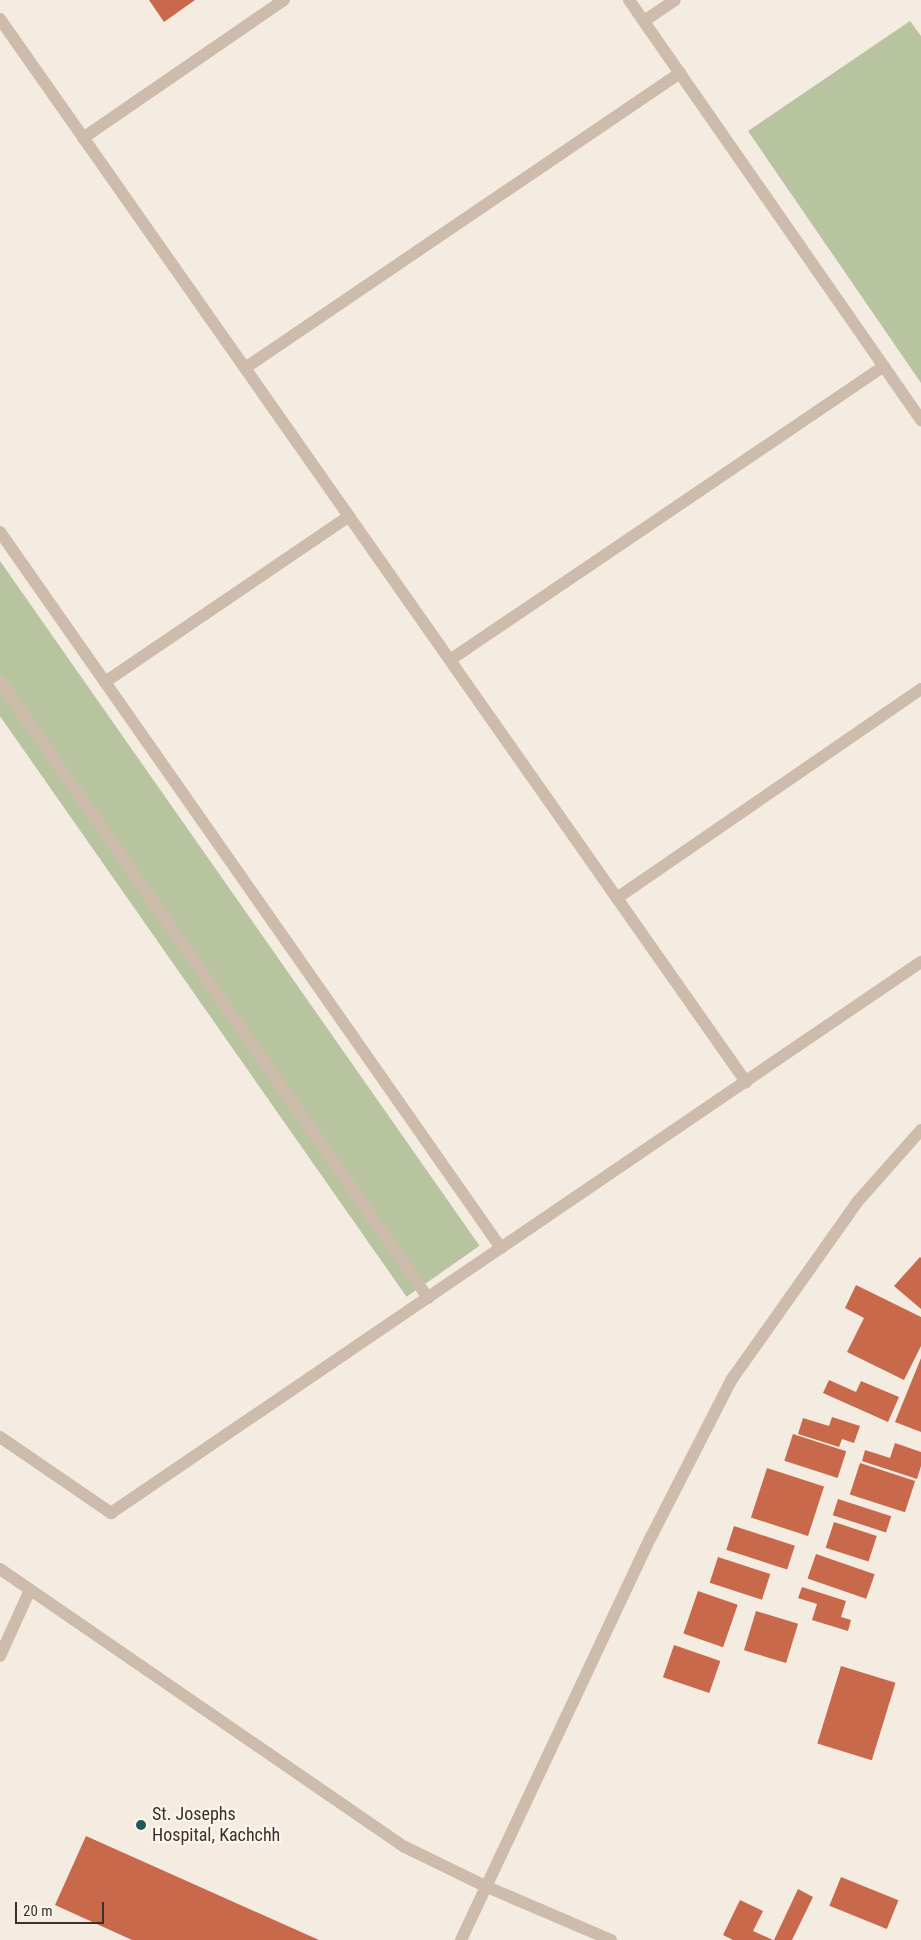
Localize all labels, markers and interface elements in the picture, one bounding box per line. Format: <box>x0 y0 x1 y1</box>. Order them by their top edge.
place label: St. Josephs Hospital, Kachchh <box>152 1804 280 1846</box>
marker: St. Josephs Hospital, Kachchh <box>134 1818 148 1832</box>
scale bar <box>18 1892 106 1924</box>
text: 20 m <box>23 1902 53 1920</box>

